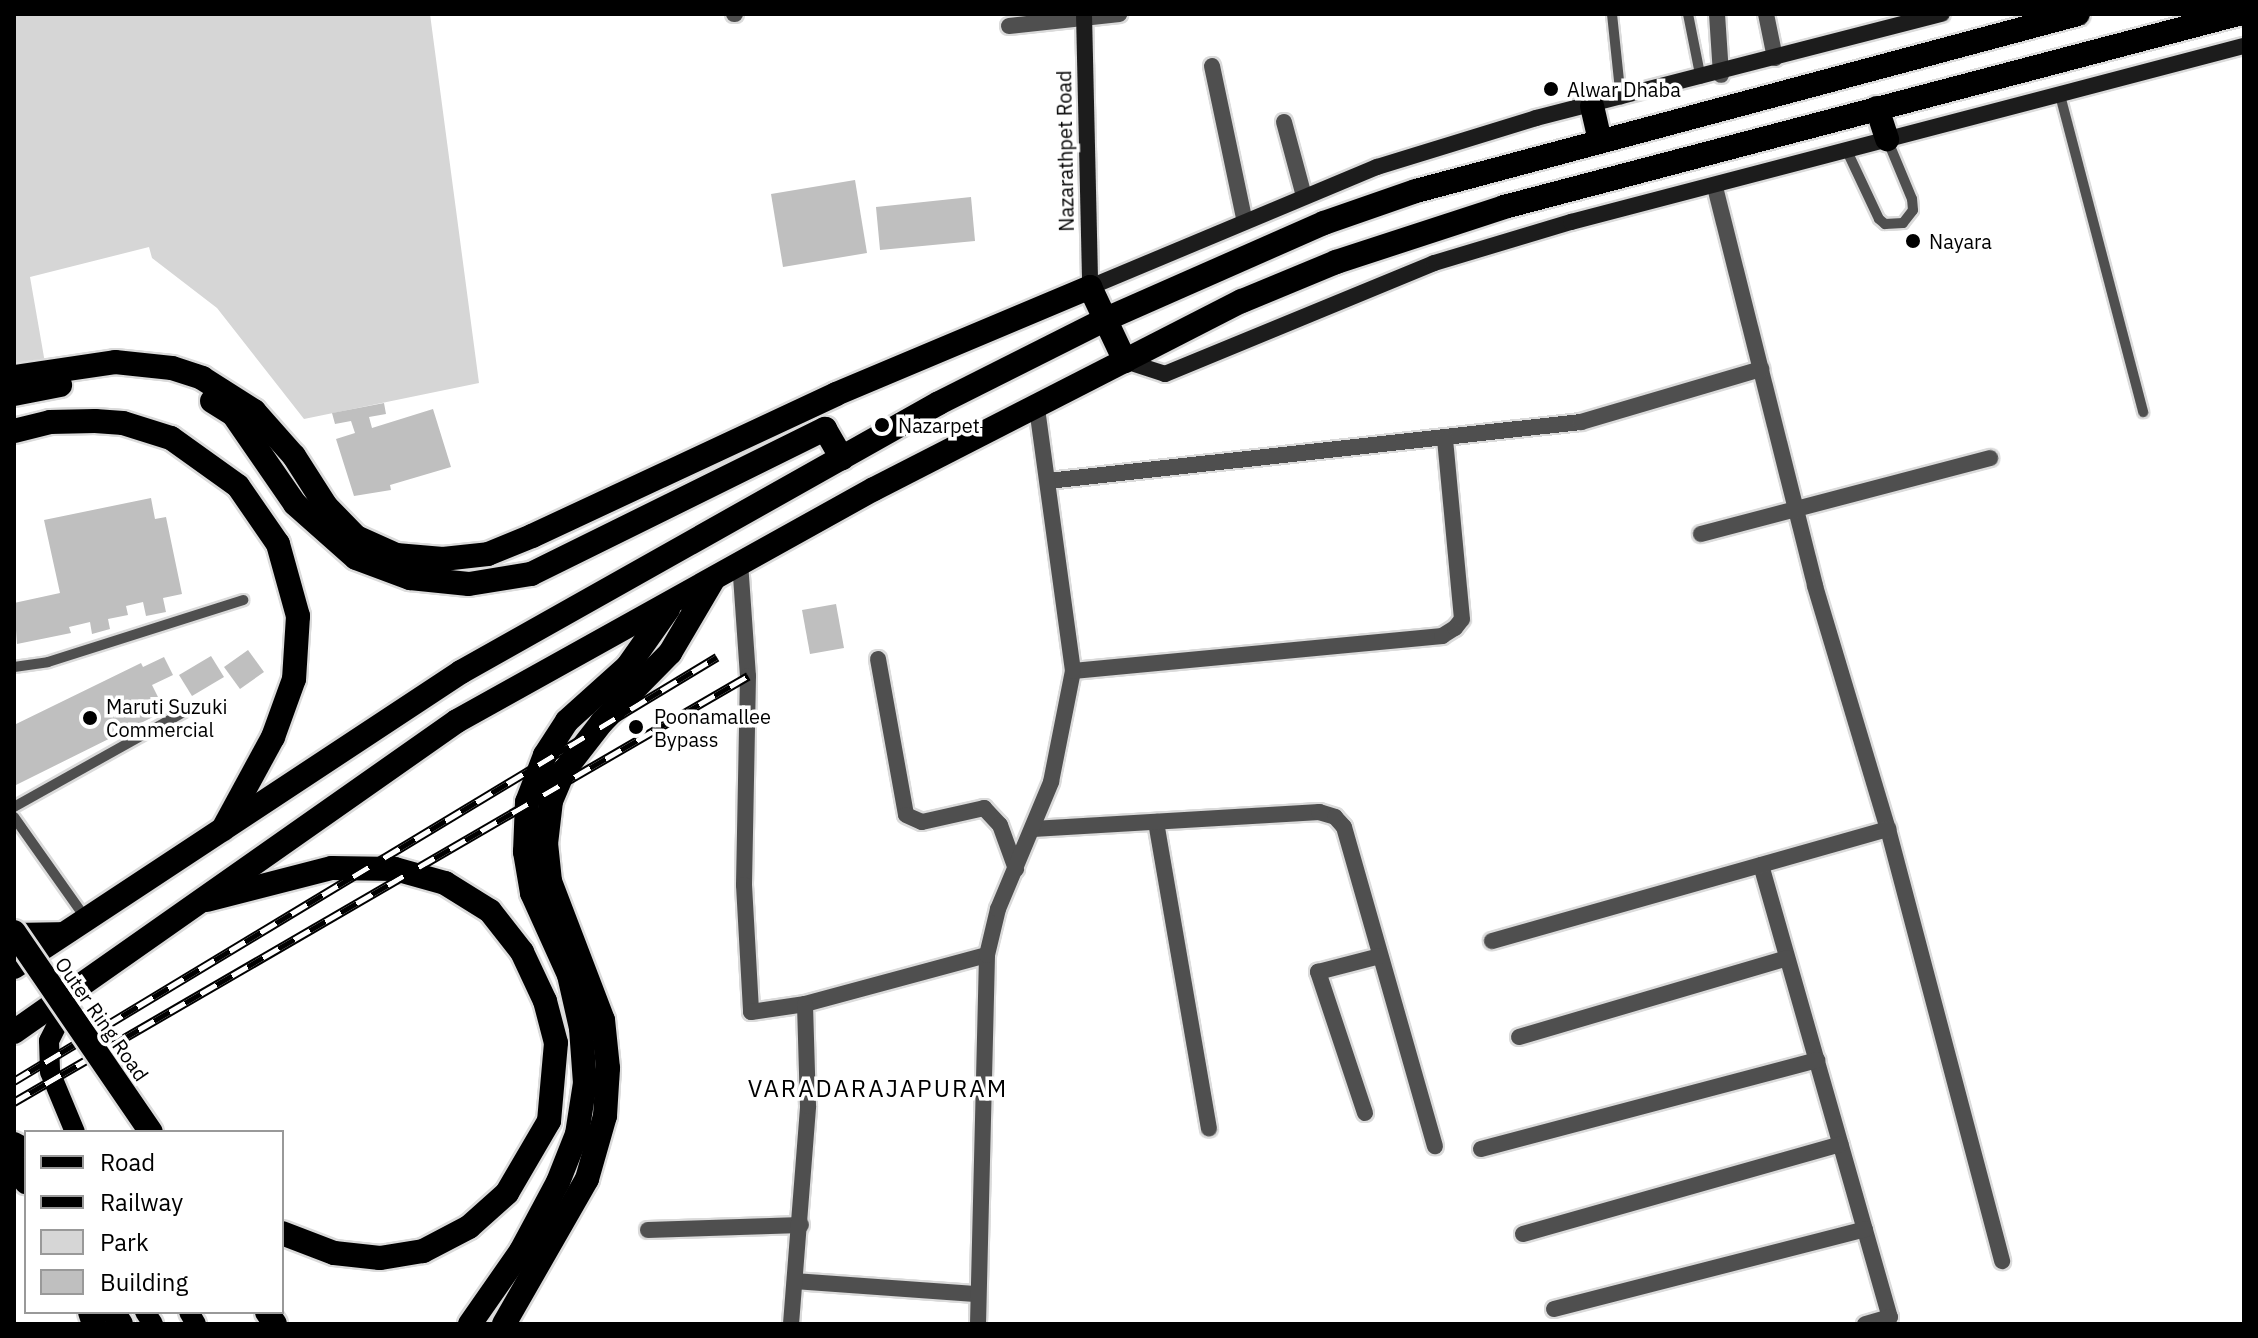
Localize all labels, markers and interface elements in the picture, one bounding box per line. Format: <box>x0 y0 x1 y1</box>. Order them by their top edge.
street label: Nazarathpet Road <box>1052 70 1078 232</box>
place label: Alwar Dhaba <box>1567 77 1681 101</box>
marker: Alwar Dhaba <box>1542 80 1560 98</box>
place label: Nayara <box>1929 229 1992 253</box>
marker: Nayara <box>1904 232 1922 250</box>
place label: Nazarpet <box>898 413 980 437</box>
marker: Nazarpet <box>873 416 891 434</box>
place label: Maruti Suzuki Commercial <box>106 694 228 741</box>
place label: Poonamallee Bypass <box>654 704 771 751</box>
marker: Maruti Suzuki Commercial <box>81 709 99 727</box>
marker: Poonamallee Bypass <box>625 716 647 738</box>
street label: Outer Ring Road <box>50 952 154 1086</box>
district label: VARADARAJAPURAM <box>748 1075 1008 1103</box>
legend <box>24 1130 284 1314</box>
text: Road <box>100 1146 155 1178</box>
text: Railway <box>100 1186 183 1218</box>
text: Park <box>100 1226 149 1258</box>
text: Building <box>100 1266 188 1298</box>

